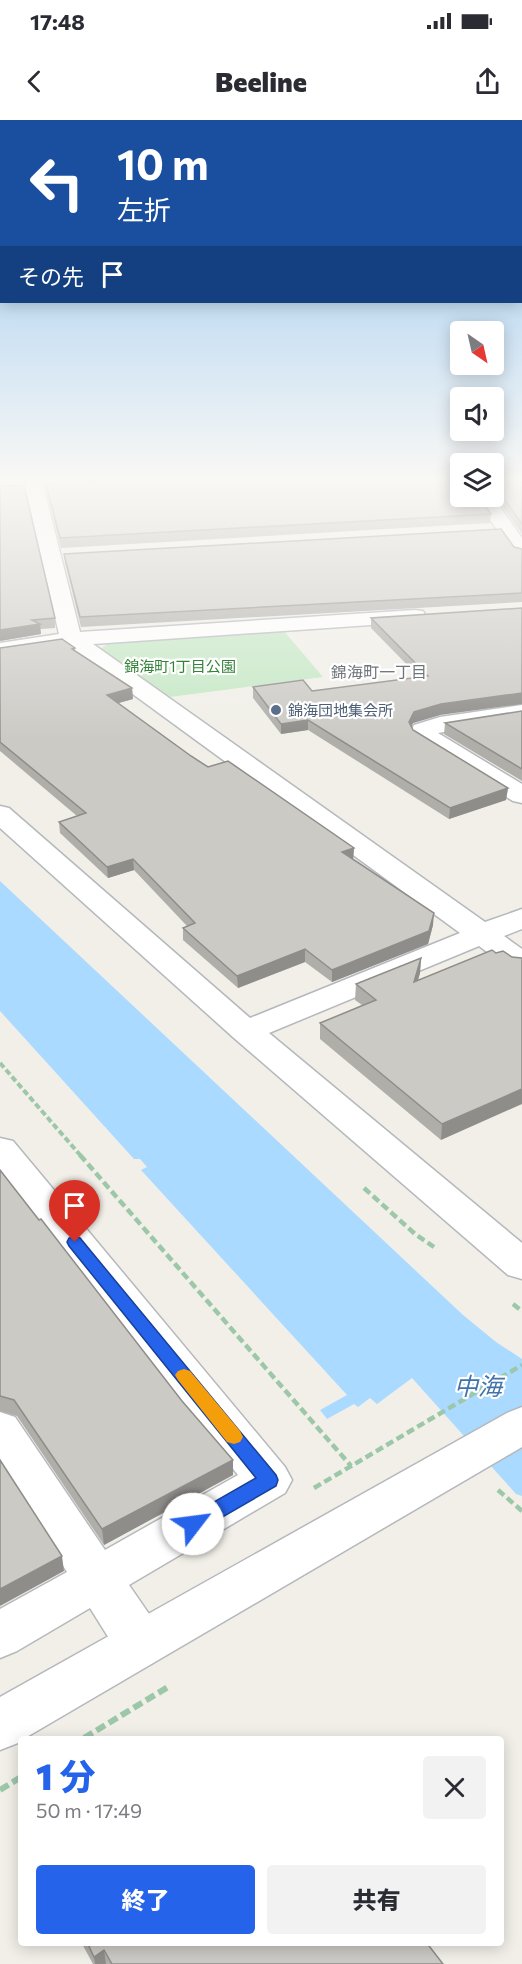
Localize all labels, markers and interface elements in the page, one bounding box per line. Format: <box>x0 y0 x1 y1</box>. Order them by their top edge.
text: 17:48 <box>30 8 85 35</box>
icon: back <box>18 65 51 98</box>
text: Beeline <box>215 65 307 98</box>
icon: share <box>471 65 504 98</box>
text: 10 m <box>117 137 209 189</box>
icon: left <box>18 144 96 222</box>
text: 左折 <box>117 193 171 226</box>
icon: arrive <box>96 258 129 291</box>
text: その先 <box>18 263 84 290</box>
north arrow <box>450 321 504 375</box>
map controls <box>450 321 504 507</box>
button: sound <box>450 387 504 441</box>
button: layers <box>450 453 504 507</box>
park label: 錦海町1丁目公園 <box>124 657 236 675</box>
district label: 錦海町一丁目 <box>331 662 427 681</box>
place label: 錦海団地集会所 <box>288 701 393 719</box>
marker: 錦海団地集会所 <box>269 703 283 717</box>
pin <box>49 1180 100 1242</box>
icon: arrive <box>58 1189 91 1222</box>
water label: 中海 <box>454 1371 506 1400</box>
position arrow <box>161 1492 225 1556</box>
text: 1 分 <box>36 1753 96 1797</box>
button: close <box>423 1756 486 1819</box>
text: 50 m · 17:49 <box>36 1798 142 1822</box>
button: 終了 <box>36 1865 255 1934</box>
button: 共有 <box>267 1865 486 1934</box>

